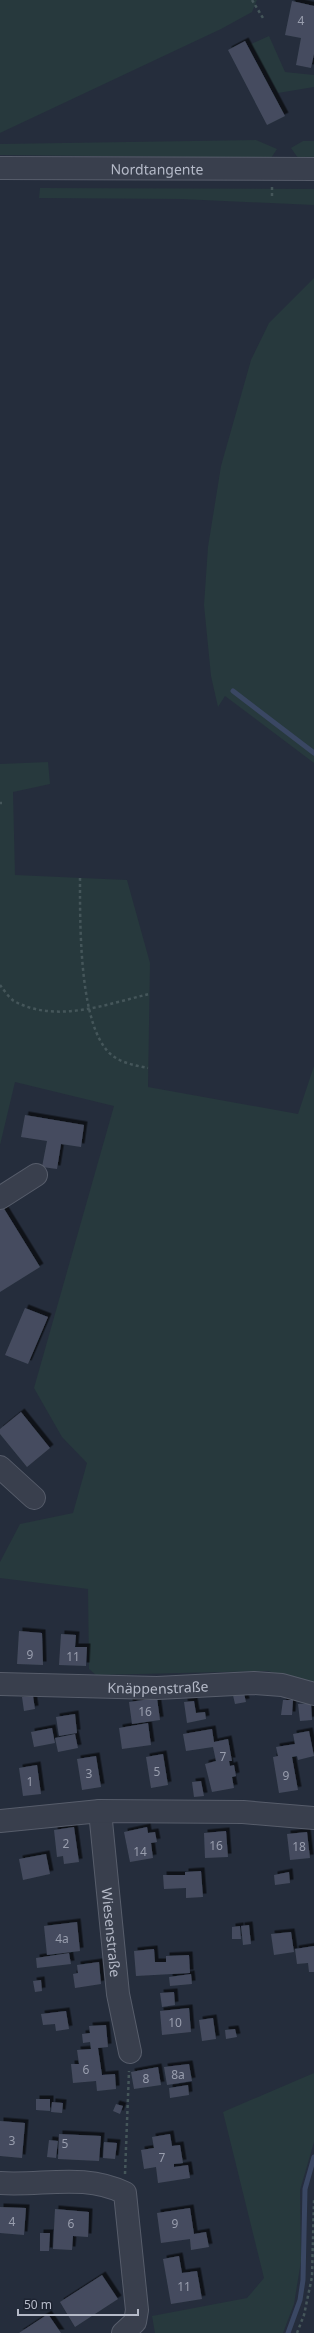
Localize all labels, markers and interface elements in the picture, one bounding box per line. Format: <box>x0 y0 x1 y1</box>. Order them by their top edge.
house number: 4 <box>298 12 305 29</box>
street label: Nordtangente <box>110 159 204 178</box>
house number: 9 <box>27 1646 34 1663</box>
house number: 11 <box>66 1648 80 1665</box>
street label: Knäppenstraße <box>107 1676 209 1698</box>
house number: 16 <box>138 1703 152 1720</box>
house number: 7 <box>220 1748 227 1765</box>
house number: 5 <box>154 1763 161 1780</box>
house number: 3 <box>86 1765 93 1782</box>
house number: 9 <box>283 1767 290 1784</box>
house number: 1 <box>27 1773 33 1790</box>
house number: 2 <box>63 1835 70 1852</box>
house number: 16 <box>209 1837 223 1854</box>
house number: 18 <box>292 1838 306 1855</box>
house number: 14 <box>133 1843 147 1860</box>
street label: Wiesenstraße <box>98 1887 126 1978</box>
house number: 4a <box>55 1930 69 1947</box>
house number: 10 <box>168 2014 182 2031</box>
house number: 6 <box>83 2061 90 2078</box>
house number: 8a <box>171 2066 185 2083</box>
house number: 8 <box>143 2070 150 2087</box>
house number: 3 <box>9 2132 16 2149</box>
house number: 5 <box>62 2135 69 2152</box>
house number: 7 <box>159 2149 166 2166</box>
house number: 4 <box>9 2213 16 2230</box>
house number: 6 <box>68 2215 75 2232</box>
house number: 9 <box>172 2215 179 2232</box>
house number: 11 <box>177 2278 191 2295</box>
scale bar <box>18 2291 138 2317</box>
text: 50 m <box>24 2296 52 2313</box>

